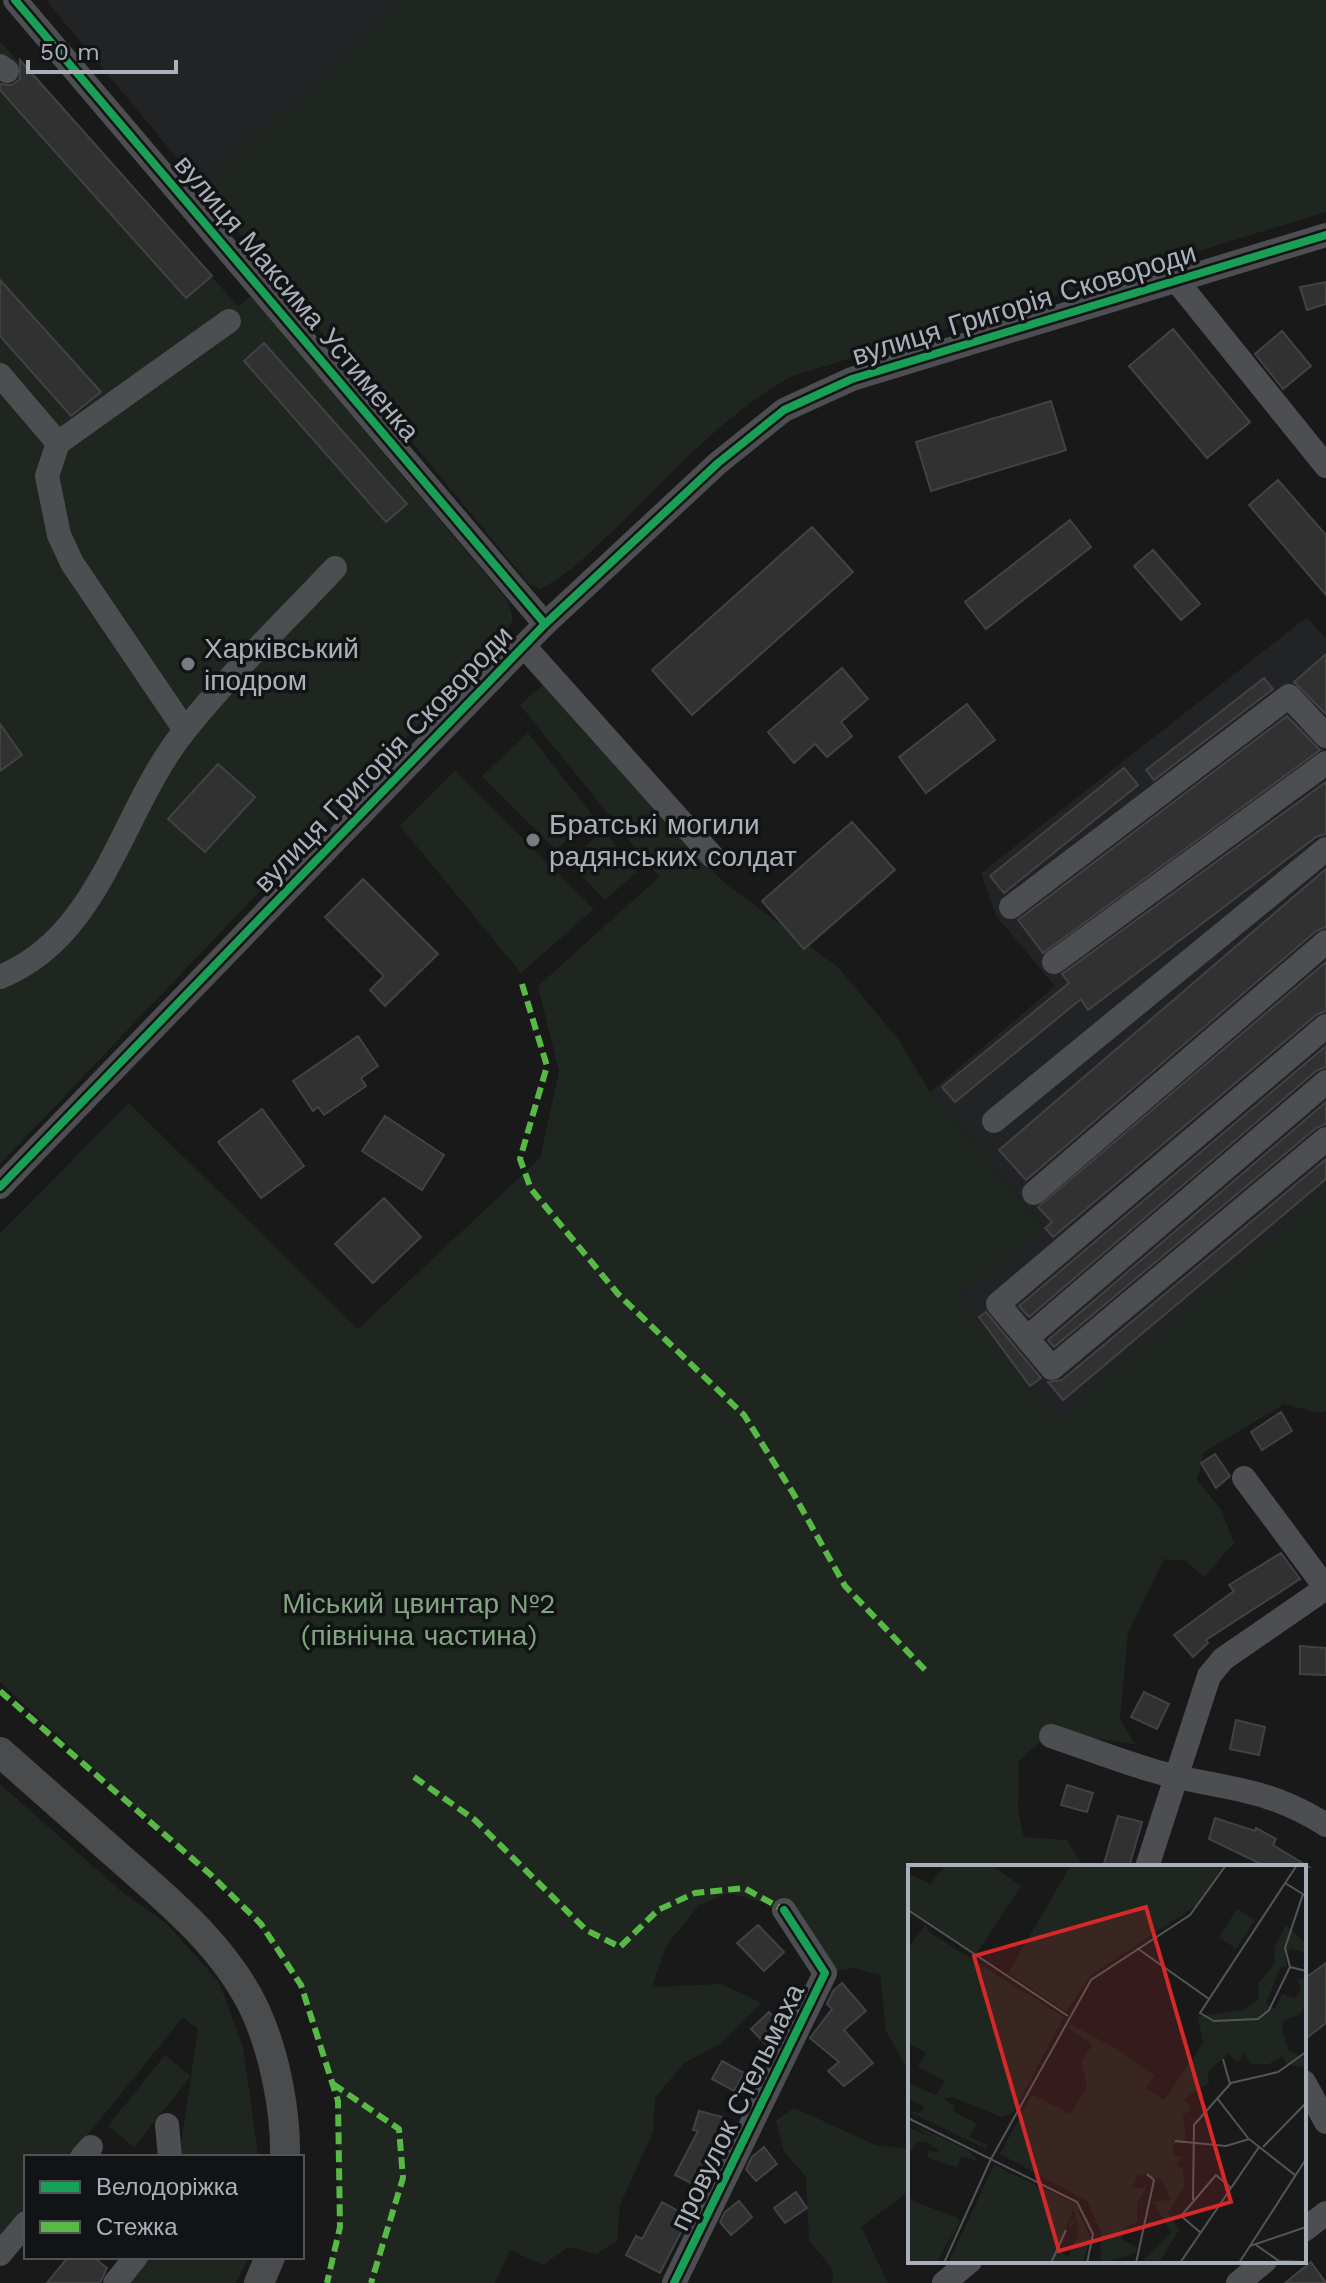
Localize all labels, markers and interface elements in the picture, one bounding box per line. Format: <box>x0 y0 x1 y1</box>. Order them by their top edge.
scale bar <box>28 24 176 74</box>
text: 50 m <box>40 38 100 66</box>
street label: вулиця Максима Устименка <box>168 148 427 448</box>
street label: вулиця Григорія Сковороди <box>848 236 1200 372</box>
street label: вулиця Григорія Сковороди <box>247 619 519 899</box>
place label: Харківський іподром <box>204 632 359 697</box>
marker: Харківський іподром <box>179 655 197 673</box>
place label: Братські могили радянських солдат <box>549 808 797 873</box>
marker: Братські могили радянських солдат <box>524 831 542 849</box>
park label: Міський цвинтар №2 (північна частина) <box>282 1587 556 1652</box>
inset map <box>908 1865 1306 2263</box>
street label: провулок Стельмаха <box>663 1978 811 2236</box>
legend <box>24 2155 304 2259</box>
text: Велодоріжка <box>96 2173 239 2201</box>
text: Стежка <box>96 2213 178 2241</box>

